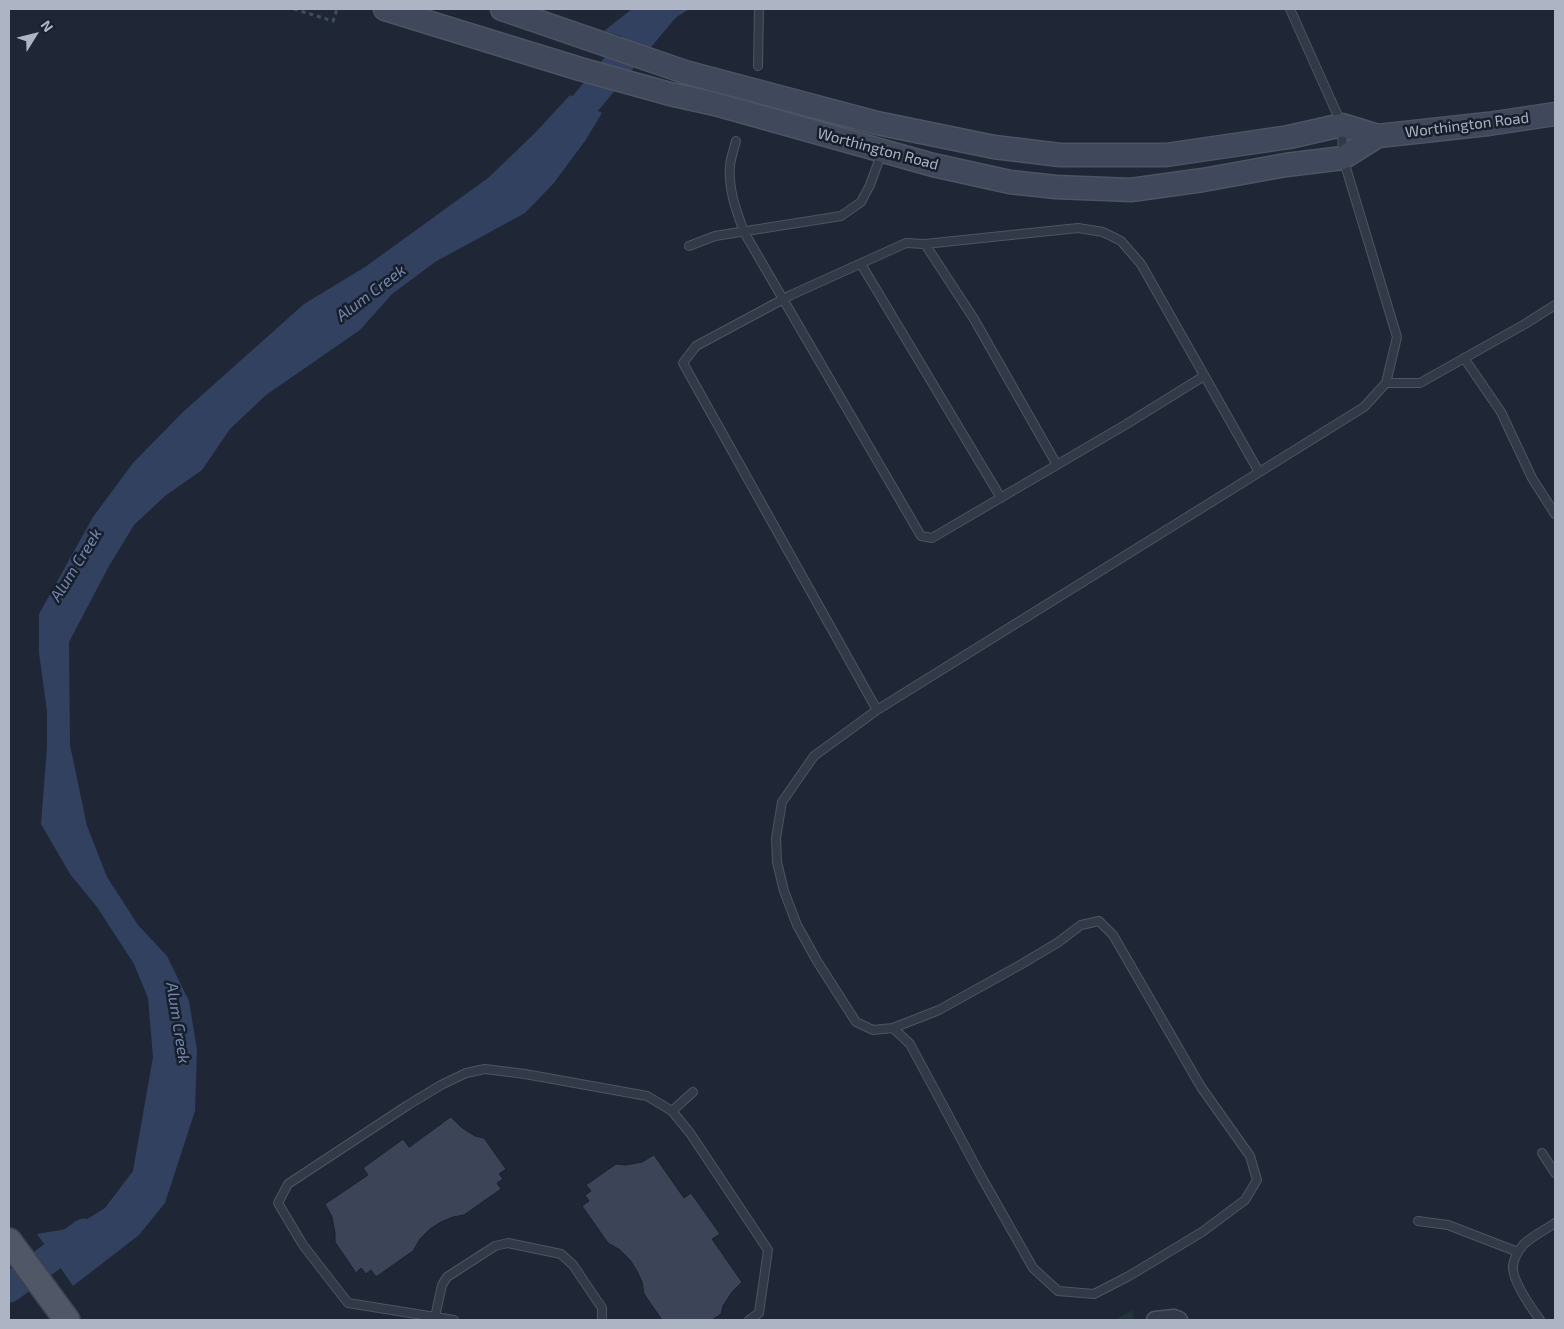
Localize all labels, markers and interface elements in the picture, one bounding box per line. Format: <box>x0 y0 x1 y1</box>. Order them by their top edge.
north arrow <box>10 10 60 60</box>
text: N <box>38 17 57 35</box>
street label: Worthington Road <box>1404 108 1530 142</box>
street label: Worthington Road <box>816 124 940 174</box>
water label: Alum Creek <box>332 261 410 325</box>
water label: Alum Creek <box>46 525 106 605</box>
water label: Alum Creek <box>162 981 194 1065</box>

